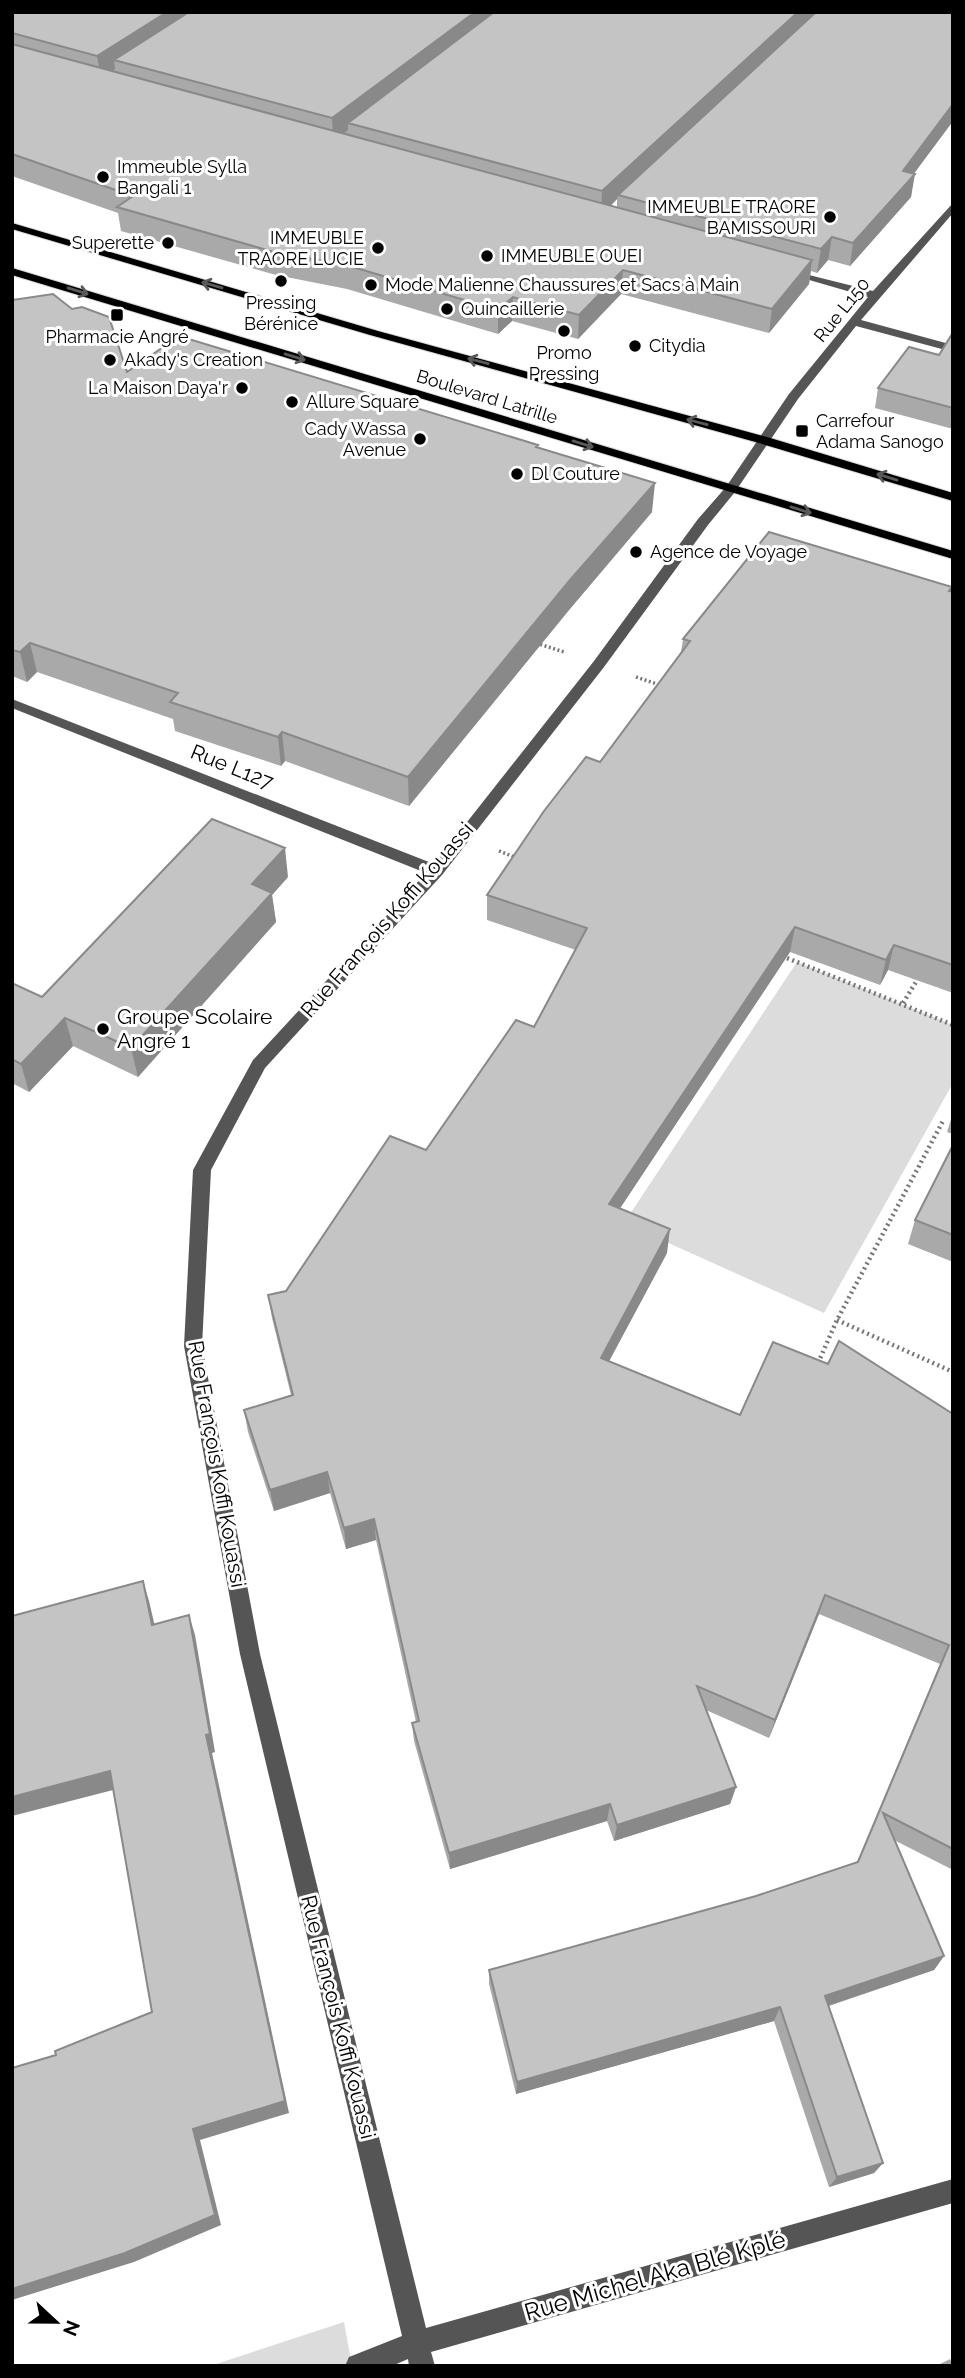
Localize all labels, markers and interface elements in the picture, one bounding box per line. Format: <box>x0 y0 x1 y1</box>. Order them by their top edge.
place label: Immeuble Sylla Bangali 1 <box>117 156 247 198</box>
marker: Immeuble Sylla Bangali 1 <box>95 169 111 185</box>
place label: IMMEUBLE TRAORE BAMISSOURI <box>647 196 816 238</box>
marker: IMMEUBLE TRAORE BAMISSOURI <box>822 209 838 225</box>
place label: IMMEUBLE TRAORE LUCIE <box>237 227 364 269</box>
place label: Superette <box>72 232 154 253</box>
marker: Superette <box>160 235 176 251</box>
marker: IMMEUBLE TRAORE LUCIE <box>370 240 386 256</box>
place label: IMMEUBLE OUEI <box>501 245 642 266</box>
marker: IMMEUBLE OUEI <box>479 248 495 264</box>
marker: Pressing Bérénice <box>273 273 289 289</box>
street label: Rue L150 <box>809 273 874 346</box>
place label: Mode Malienne Chaussures et Sacs à Main <box>385 274 739 295</box>
marker: Mode Malienne Chaussures et Sacs à Main <box>363 277 379 293</box>
one-way arrow <box>202 278 224 291</box>
one-way arrow <box>66 286 88 299</box>
place label: Pressing Bérénice <box>244 292 318 334</box>
place label: Quincaillerie <box>461 298 565 319</box>
marker: Quincaillerie <box>439 301 455 317</box>
marker: Pharmacie Angré <box>109 307 125 323</box>
marker: Promo Pressing <box>556 323 572 339</box>
place label: Pharmacie Angré <box>46 326 189 347</box>
place label: Citydia <box>649 335 706 356</box>
marker: Citydia <box>627 338 643 354</box>
place label: Promo Pressing <box>529 342 599 384</box>
place label: Akady's Creation <box>124 349 263 370</box>
marker: Akady's Creation <box>102 352 118 368</box>
one-way arrow <box>284 352 306 365</box>
one-way arrow <box>467 354 489 367</box>
street label: Boulevard Latrille <box>414 365 561 428</box>
place label: La Maison Daya'r <box>88 377 229 398</box>
marker: La Maison Daya'r <box>234 380 250 396</box>
place label: Allure Square <box>306 391 419 412</box>
marker: Allure Square <box>284 394 300 410</box>
place label: Carrefour Adama Sanogo <box>816 410 944 452</box>
one-way arrow <box>687 414 709 427</box>
place label: Cady Wassa Avenue <box>305 418 406 460</box>
marker: Carrefour Adama Sanogo <box>794 423 810 439</box>
marker: Cady Wassa Avenue <box>412 431 428 447</box>
one-way arrow <box>572 439 594 452</box>
place label: Dl Couture <box>531 463 620 484</box>
marker: Dl Couture <box>509 466 525 482</box>
one-way arrow <box>877 470 899 483</box>
one-way arrow <box>790 504 812 517</box>
place label: Agence de Voyage <box>650 541 808 562</box>
marker: Agence de Voyage <box>628 544 644 560</box>
street label: Rue L127 <box>187 739 278 795</box>
street label: Rue François Koffi Kouassi <box>295 817 478 1022</box>
place label: Groupe Scolaire Angré 1 <box>117 1004 272 1053</box>
marker: Groupe Scolaire Angré 1 <box>95 1021 111 1037</box>
street label: Rue François Koffi Kouassi <box>183 1338 252 1589</box>
street label: Rue François Koffi Kouassi <box>296 1892 381 2141</box>
street label: Rue Michel Aka Blé Kplé <box>521 2224 789 2327</box>
north arrow <box>21 2287 91 2357</box>
text: N <box>59 2318 85 2339</box>

